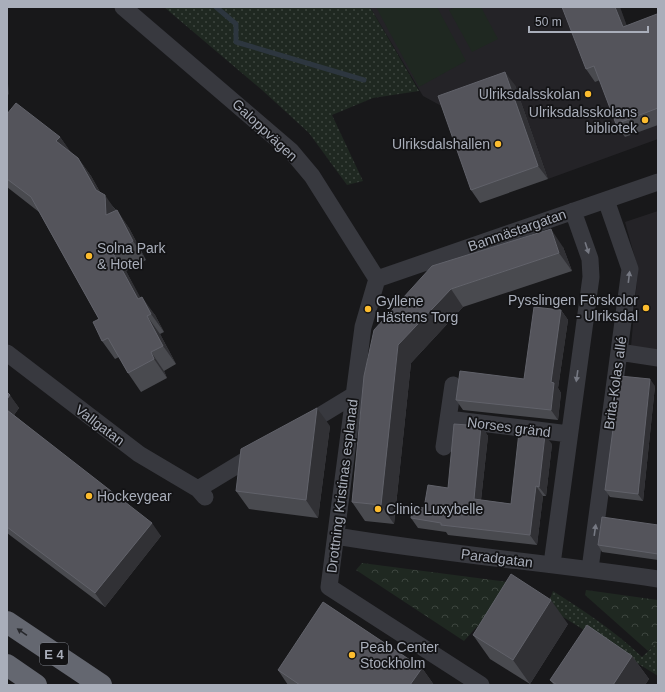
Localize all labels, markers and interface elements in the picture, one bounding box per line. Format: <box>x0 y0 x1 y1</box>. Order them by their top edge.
scale bar <box>529 8 648 34</box>
text: 50 m <box>535 15 562 29</box>
place label: Ulriksdalsskolan <box>479 86 580 102</box>
marker: Ulriksdalsskolan <box>583 89 593 99</box>
street label: Galoppvägen <box>229 96 301 164</box>
place label: Ulriksdalsskolans bibliotek <box>529 104 638 136</box>
marker: Ulriksdalsskolans bibliotek <box>640 115 650 125</box>
place label: Ulriksdalshallen <box>392 136 490 152</box>
marker: Ulriksdalshallen <box>493 139 503 149</box>
street label: Banmästargatan <box>466 206 568 254</box>
place label: Solna Park & Hotel <box>97 240 166 272</box>
one-way arrow <box>584 242 590 254</box>
marker: Solna Park & Hotel <box>84 251 94 261</box>
one-way arrow <box>625 270 632 283</box>
place label: Pysslingen Förskolor - Ulriksdal <box>508 292 638 324</box>
place label: Gyllene Hästens Torg <box>376 293 458 325</box>
marker: Pysslingen Förskolor - Ulriksdal <box>641 303 651 313</box>
marker: Gyllene Hästens Torg <box>363 304 373 314</box>
street label: Brita-Kolas allé <box>601 335 630 431</box>
one-way arrow <box>574 370 580 382</box>
street label: Drottning Kristinas esplanad <box>323 398 361 574</box>
street label: Vallgatan <box>72 401 128 449</box>
street label: Norses gränd <box>466 414 552 440</box>
place label: Hockeygear <box>97 488 172 504</box>
marker: Hockeygear <box>84 491 94 501</box>
place label: Clinic Luxybelle <box>386 501 483 517</box>
marker: Clinic Luxybelle <box>373 504 383 514</box>
one-way arrow <box>592 524 598 536</box>
street label: Paradgatan <box>460 546 534 570</box>
one-way arrow <box>17 628 27 636</box>
place label: Peab Center Stockholm <box>360 639 439 671</box>
road number: E 4 <box>40 643 68 665</box>
marker: Peab Center Stockholm <box>347 650 357 660</box>

